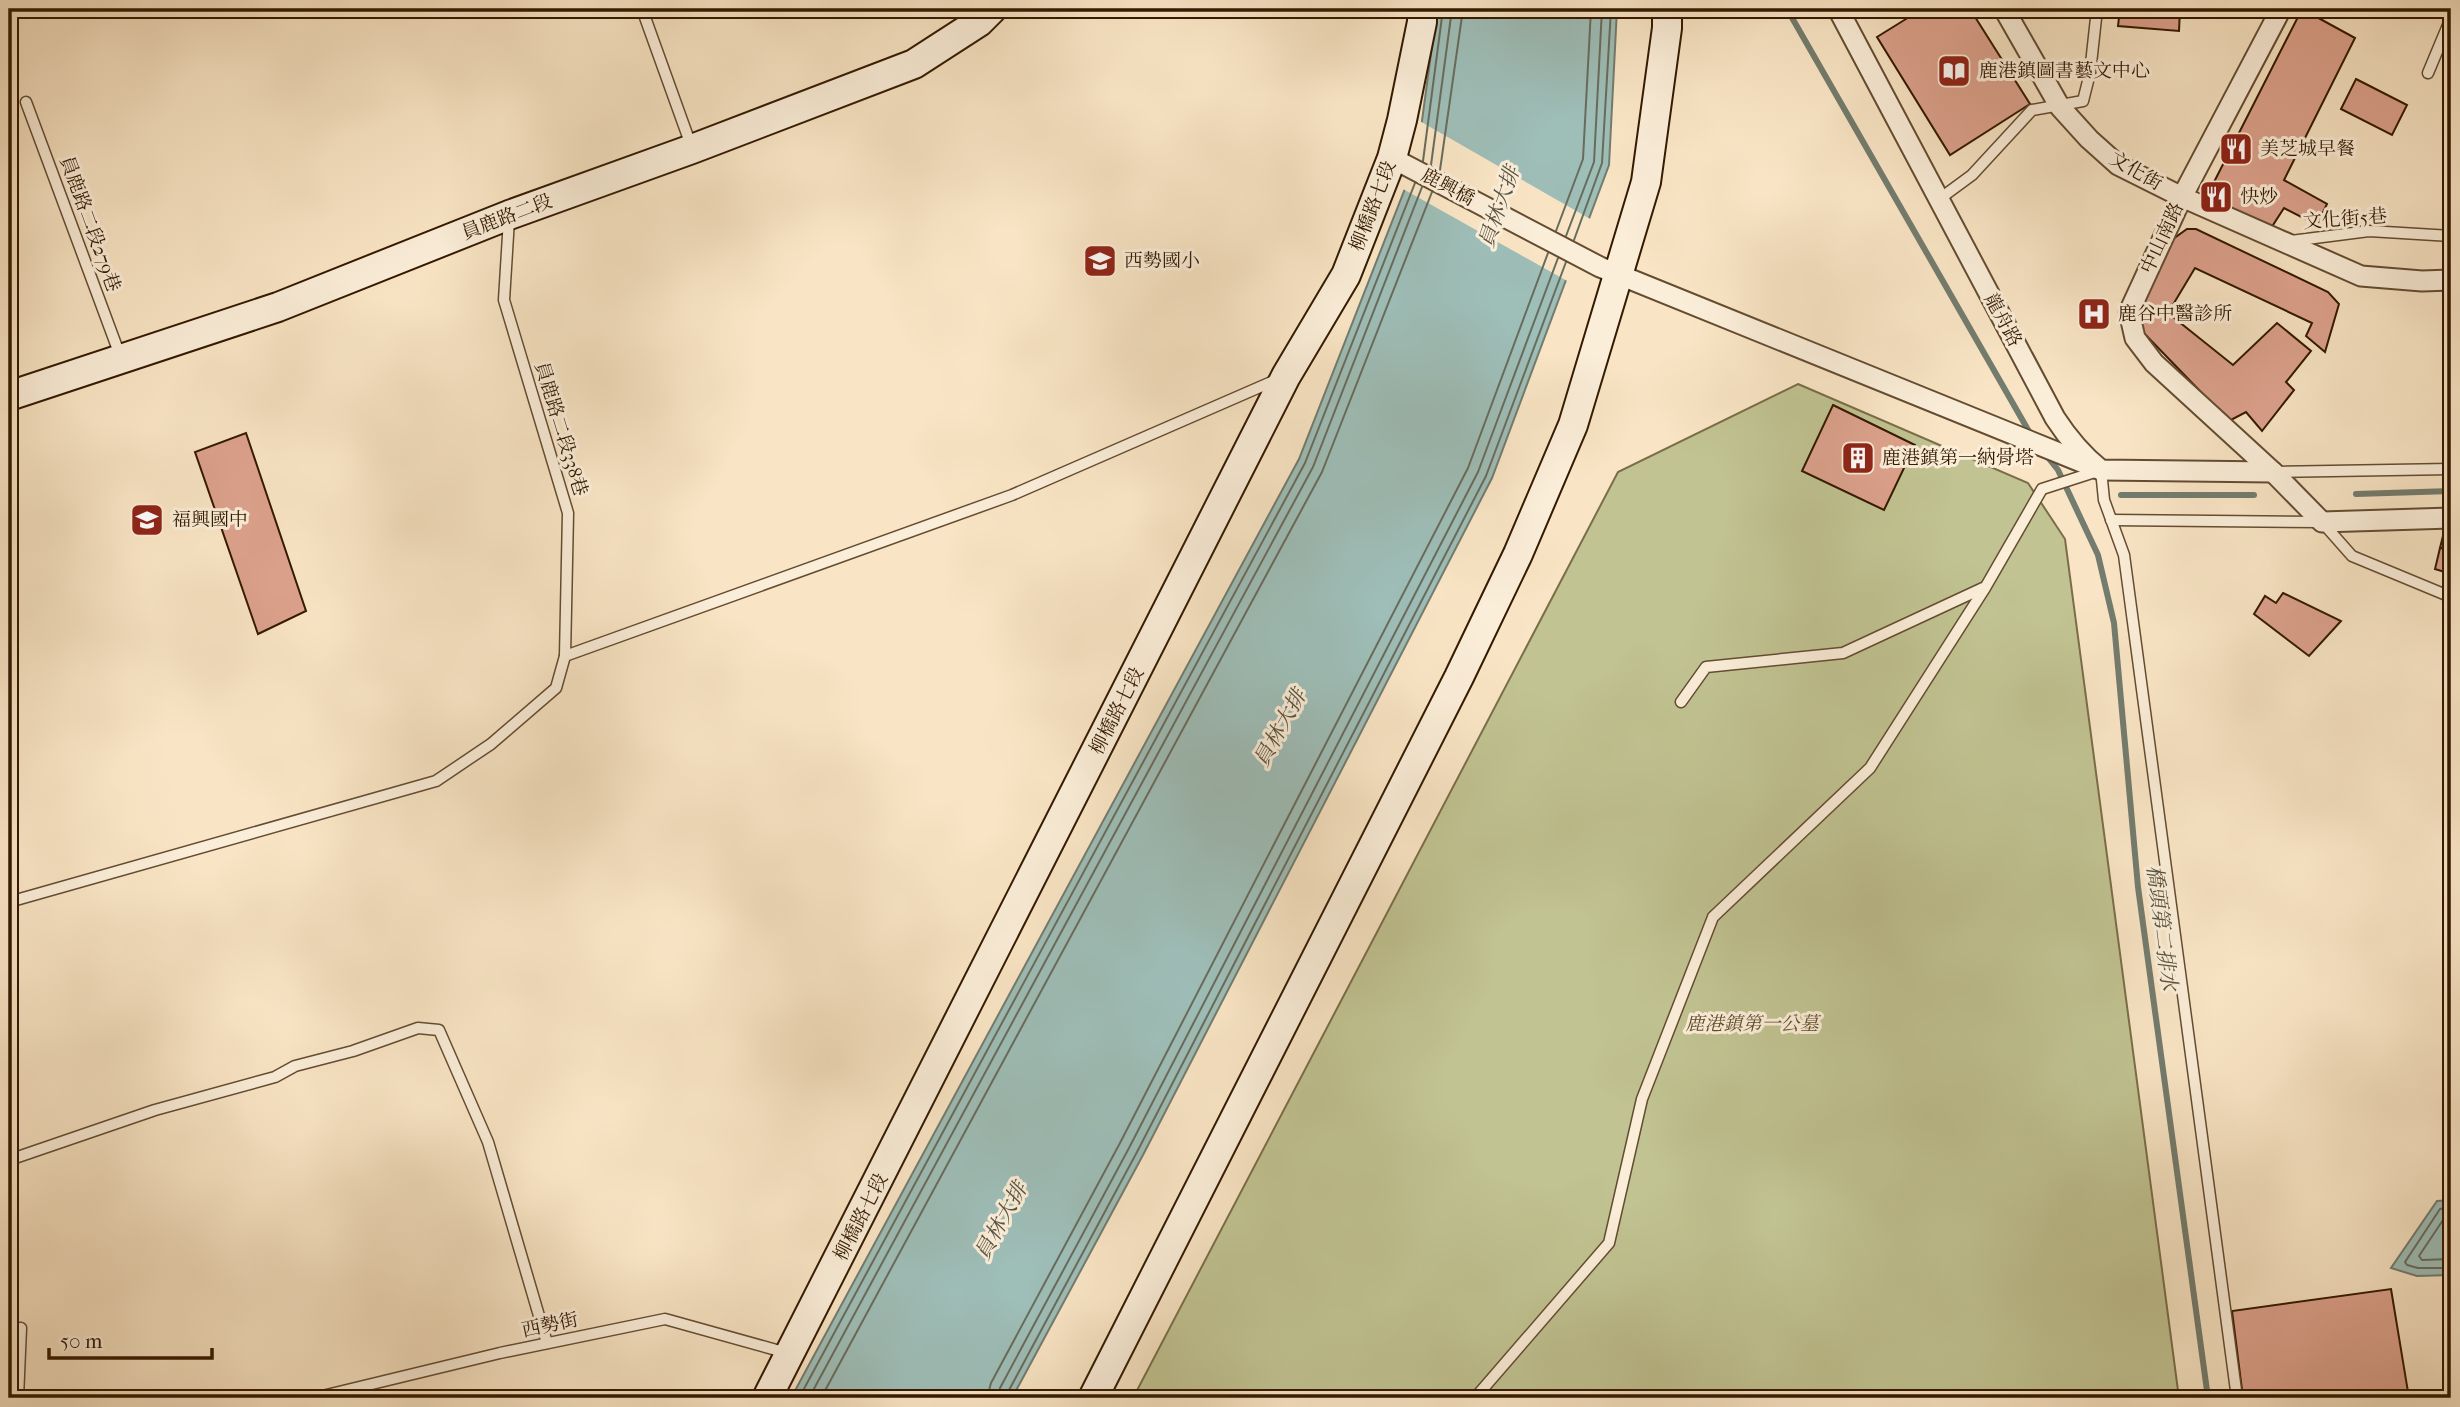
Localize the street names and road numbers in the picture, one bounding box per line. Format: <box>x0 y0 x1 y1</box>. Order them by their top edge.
street label: 文化街 <box>2106 147 2166 195</box>
street label: 員鹿路二段279巷 <box>55 153 125 295</box>
street label: 柳橋路七段 <box>1346 158 1400 254</box>
street label: 鹿興橋 <box>1418 164 1478 210</box>
street label: 員鹿路二段 <box>459 190 555 244</box>
street label: 中山南路 <box>2136 199 2188 277</box>
street label: 文化街5巷 <box>2302 205 2388 233</box>
street label: 龍舟路 <box>1980 290 2026 350</box>
street label: 員鹿路二段338巷 <box>530 359 592 499</box>
street label: 柳橋路七段 <box>1086 664 1148 758</box>
street label: 柳橋路七段 <box>830 1170 892 1264</box>
street label: 西勢街 <box>520 1308 580 1342</box>

